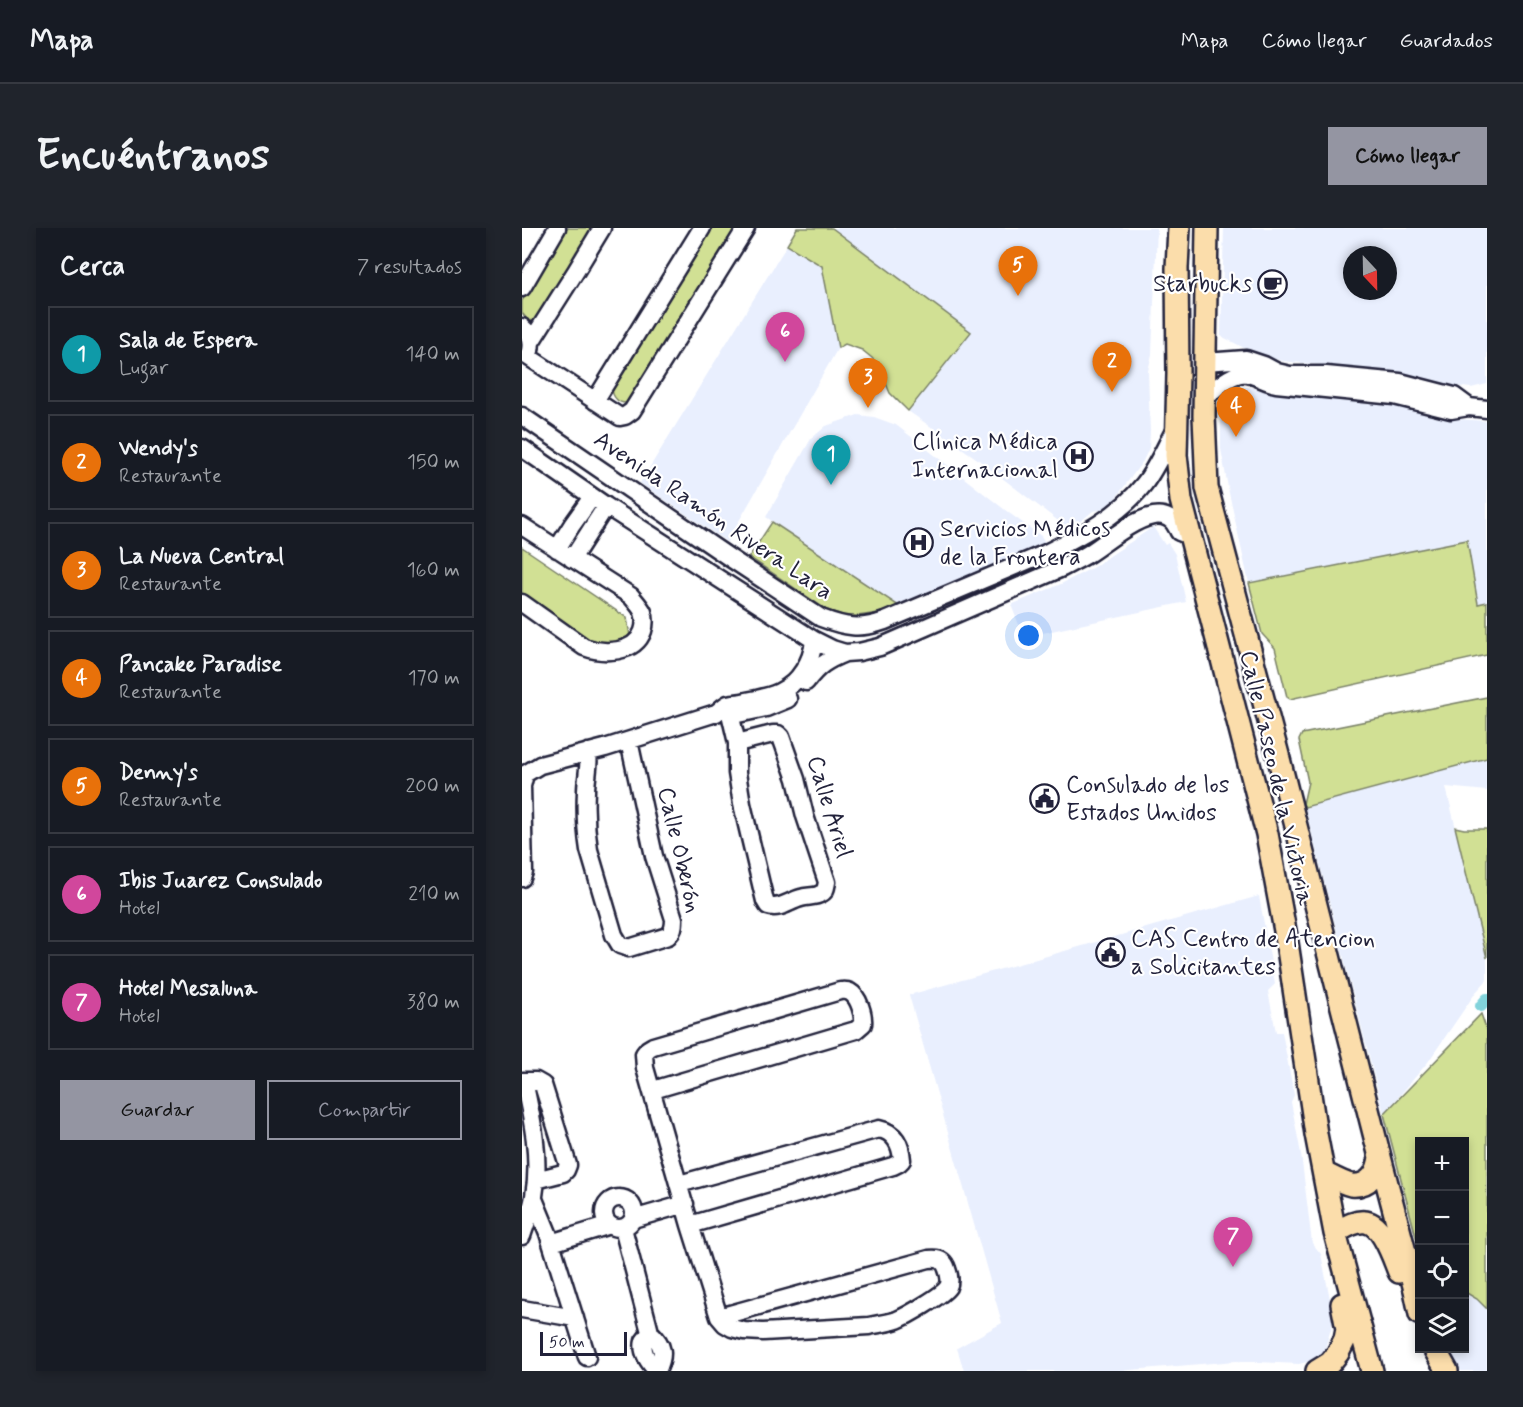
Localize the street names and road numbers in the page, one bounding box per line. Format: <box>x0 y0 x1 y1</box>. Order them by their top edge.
street label: Avenida Ramón Rivera Lara <box>587 424 839 608</box>
street label: Calle Paseo de la Victoria <box>1232 648 1321 909</box>
street label: Calle Ariel <box>799 752 859 862</box>
street label: Calle Oberón <box>649 784 709 916</box>

